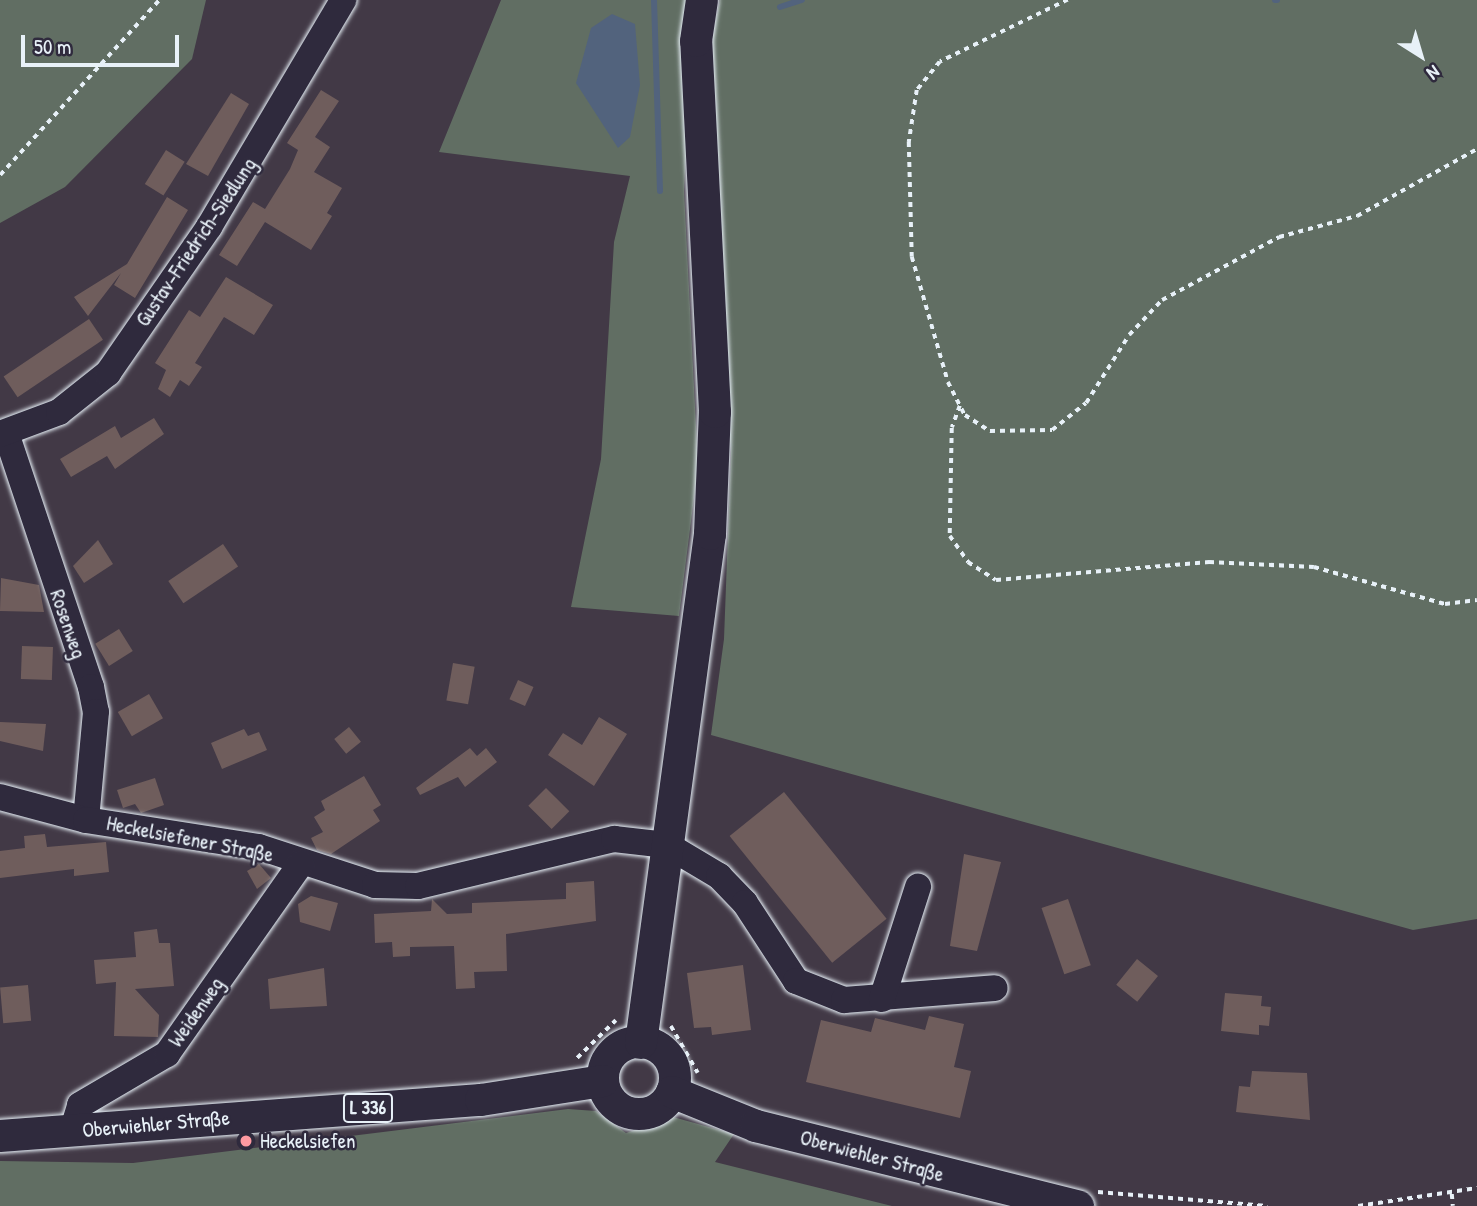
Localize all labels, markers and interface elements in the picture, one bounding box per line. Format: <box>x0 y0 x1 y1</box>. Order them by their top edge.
scale bar <box>24 21 182 65</box>
north arrow <box>1386 21 1456 91</box>
text: 50 m <box>34 32 71 61</box>
text: N <box>1422 59 1446 86</box>
street label: Gustav-Friedrich-Siedlung <box>130 153 262 331</box>
street label: Rosenweg <box>44 586 92 662</box>
street label: Heckelsiefener Straße <box>104 810 276 868</box>
street label: Weidenweg <box>163 972 229 1052</box>
road number: L 336 <box>342 1092 394 1124</box>
street label: Oberwiehler Straße <box>81 1105 231 1143</box>
street label: Oberwiehler Straße <box>797 1125 947 1187</box>
place label: Heckelsiefen <box>260 1128 356 1154</box>
marker: Heckelsiefen <box>238 1133 254 1149</box>

